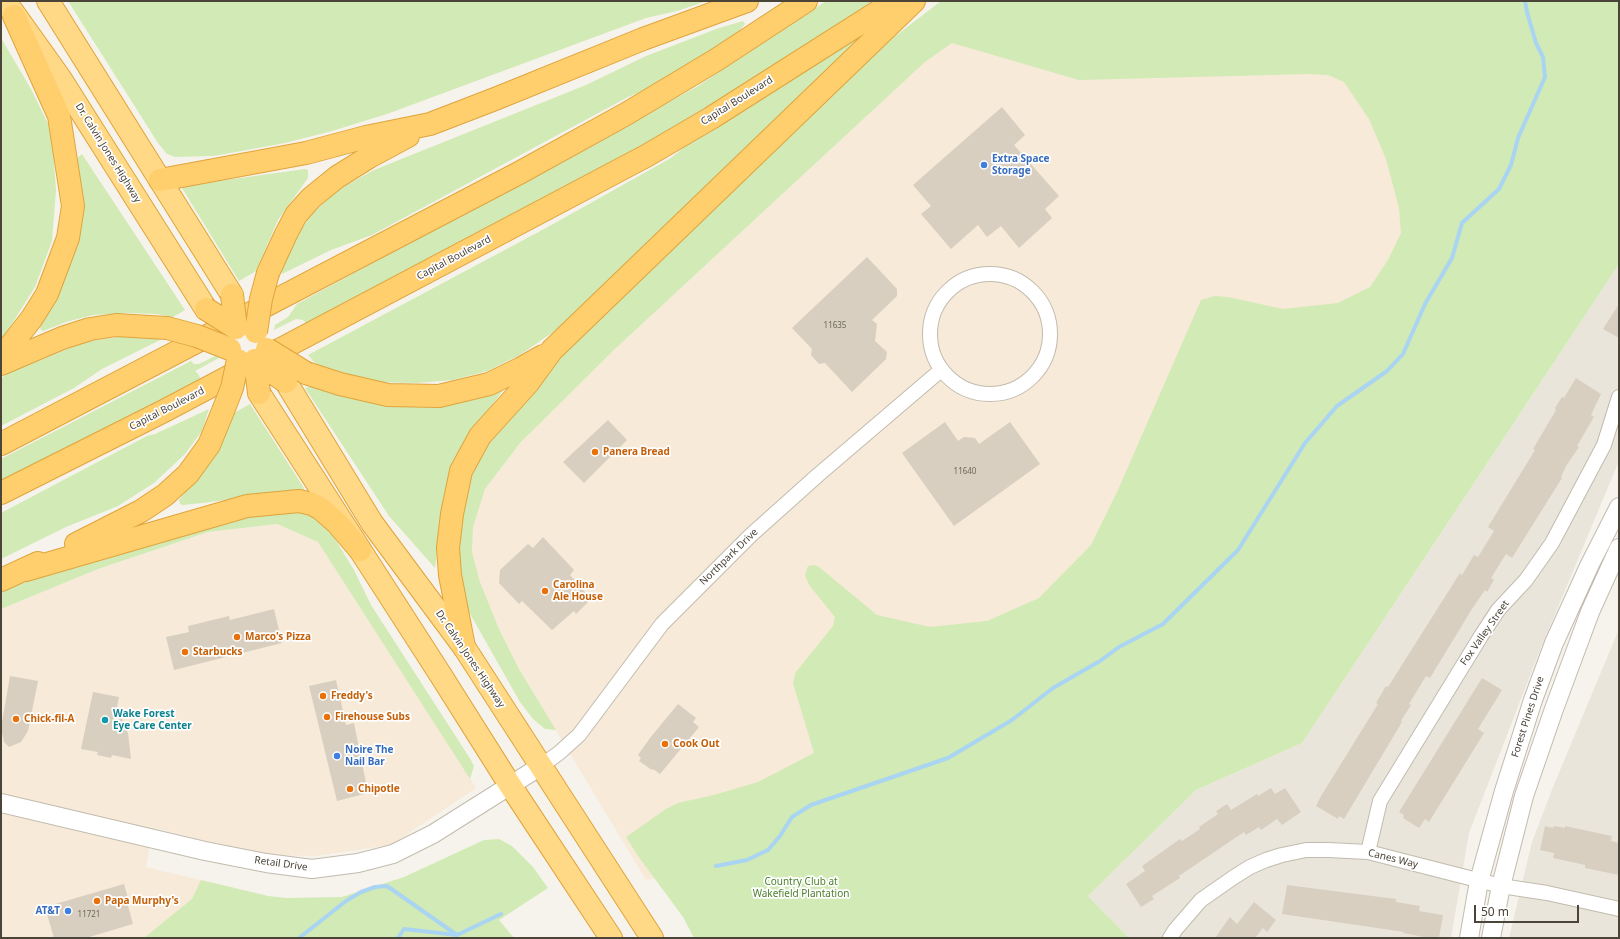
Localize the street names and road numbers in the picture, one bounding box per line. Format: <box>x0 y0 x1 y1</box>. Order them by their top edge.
street label: Capital Boulevard <box>699 74 775 128</box>
street label: Dr. Calvin Jones Highway <box>72 101 144 205</box>
street label: Capital Boulevard <box>415 233 493 283</box>
street label: Capital Boulevard <box>127 385 207 433</box>
street label: Northpark Drive <box>697 526 761 588</box>
street label: Fox Valley Street <box>1458 598 1512 668</box>
street label: Dr. Calvin Jones Highway <box>433 608 507 710</box>
street label: Forest Pines Drive <box>1509 675 1547 759</box>
street label: Canes Way <box>1367 847 1419 871</box>
street label: Retail Drive <box>254 854 308 874</box>

